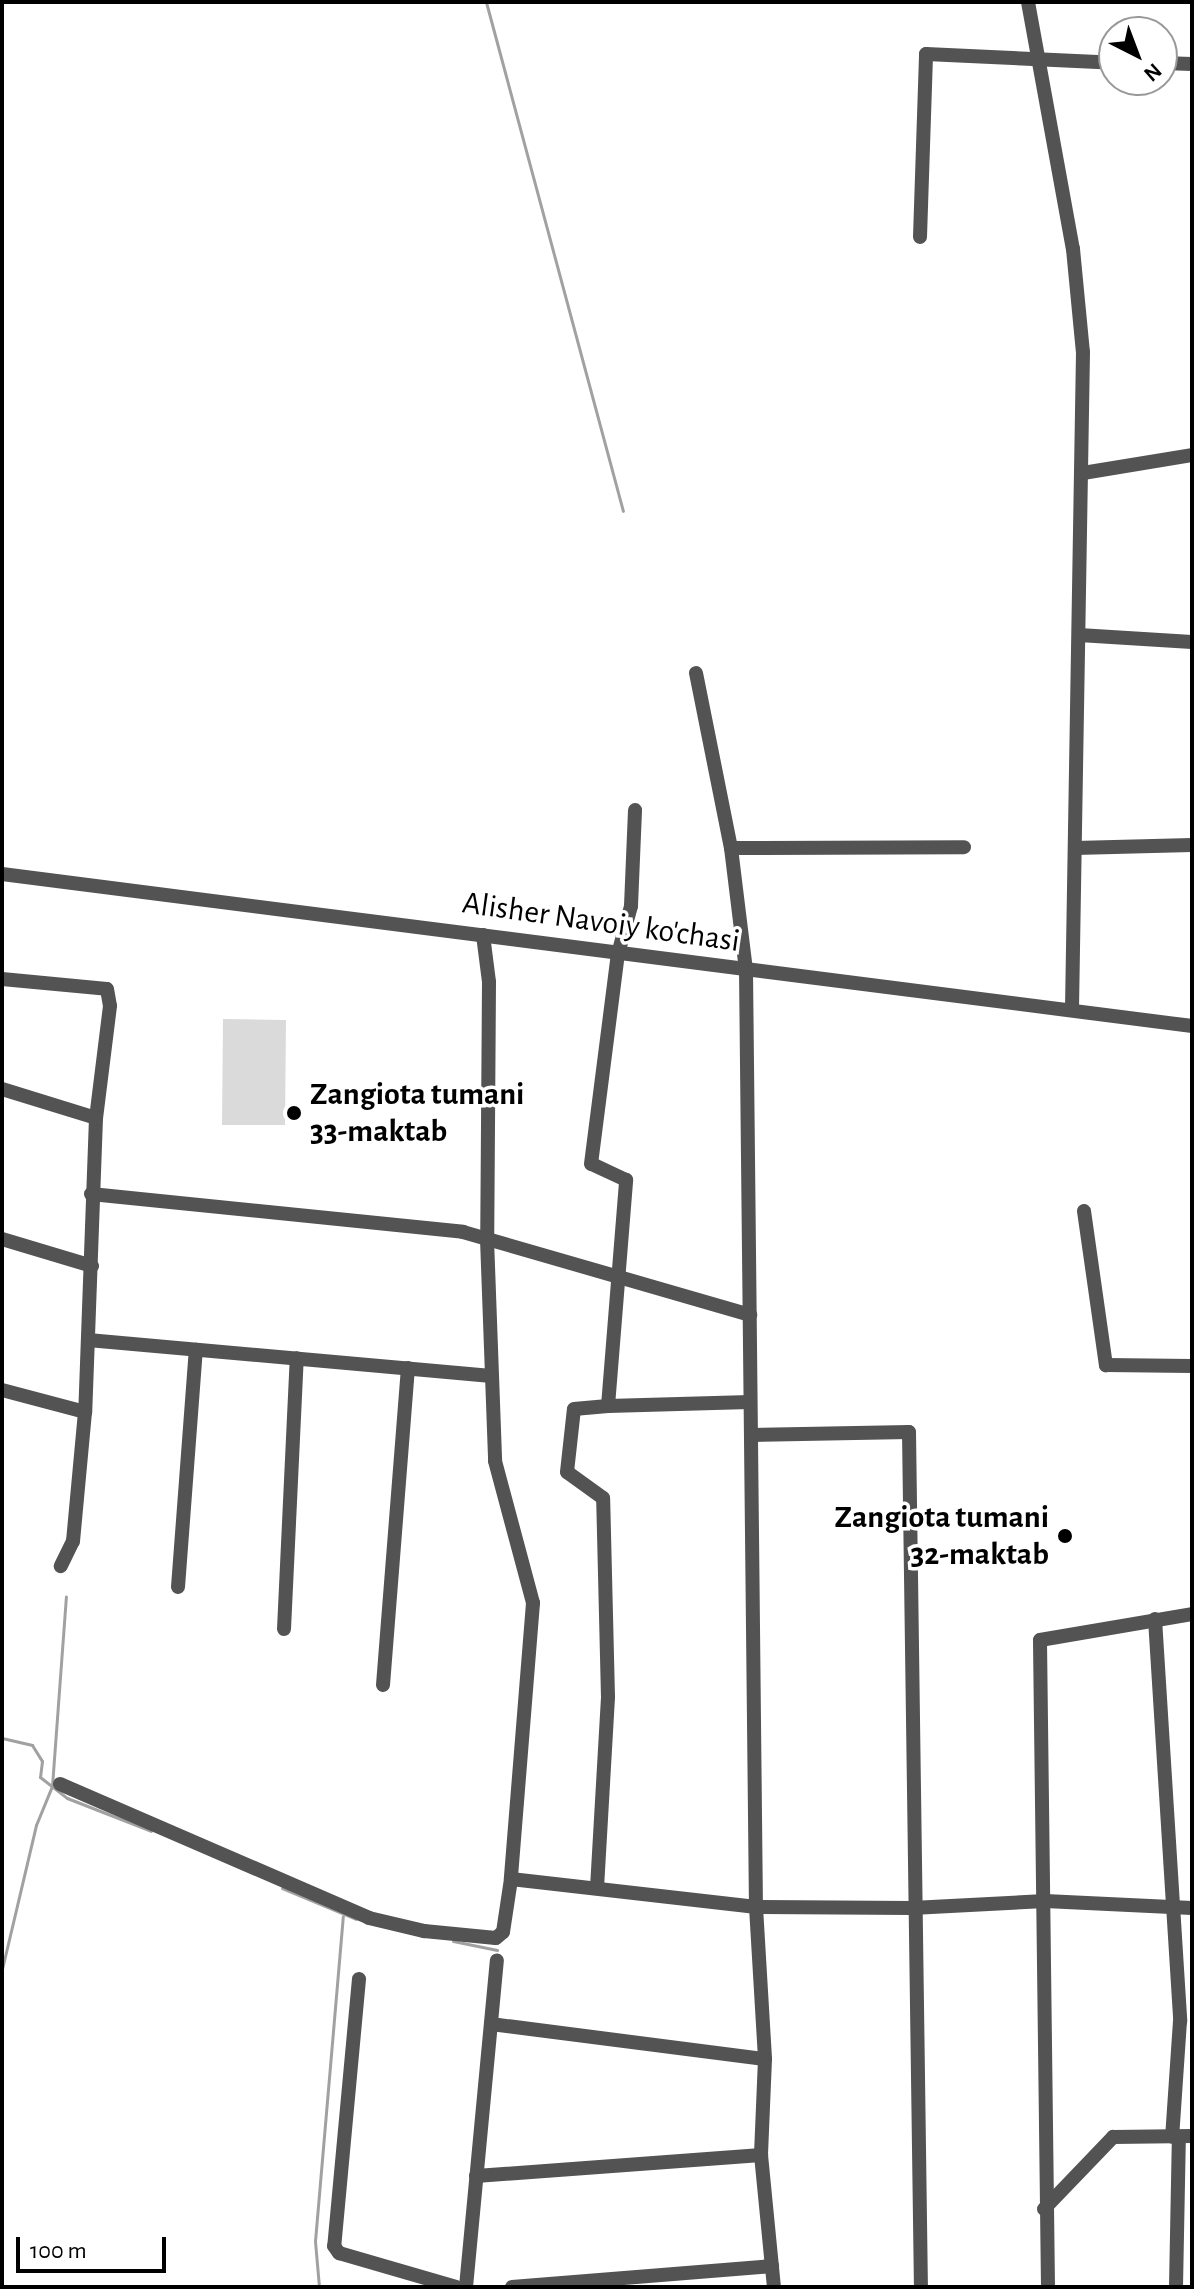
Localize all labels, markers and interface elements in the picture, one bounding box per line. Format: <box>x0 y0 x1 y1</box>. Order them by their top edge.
north arrow <box>1098 16 1178 96</box>
text: N <box>1140 59 1166 86</box>
street label: Alisher Navoiy ko'chasi <box>460 884 742 960</box>
place label: Zangiota tumani 33-maktab <box>310 1076 524 1151</box>
marker: Zangiota tumani 33-maktab <box>285 1104 303 1122</box>
place label: Zangiota tumani 32-maktab <box>835 1499 1049 1574</box>
marker: Zangiota tumani 32-maktab <box>1056 1527 1074 1545</box>
scale bar <box>20 2221 170 2271</box>
text: 100 m <box>30 2239 87 2263</box>

